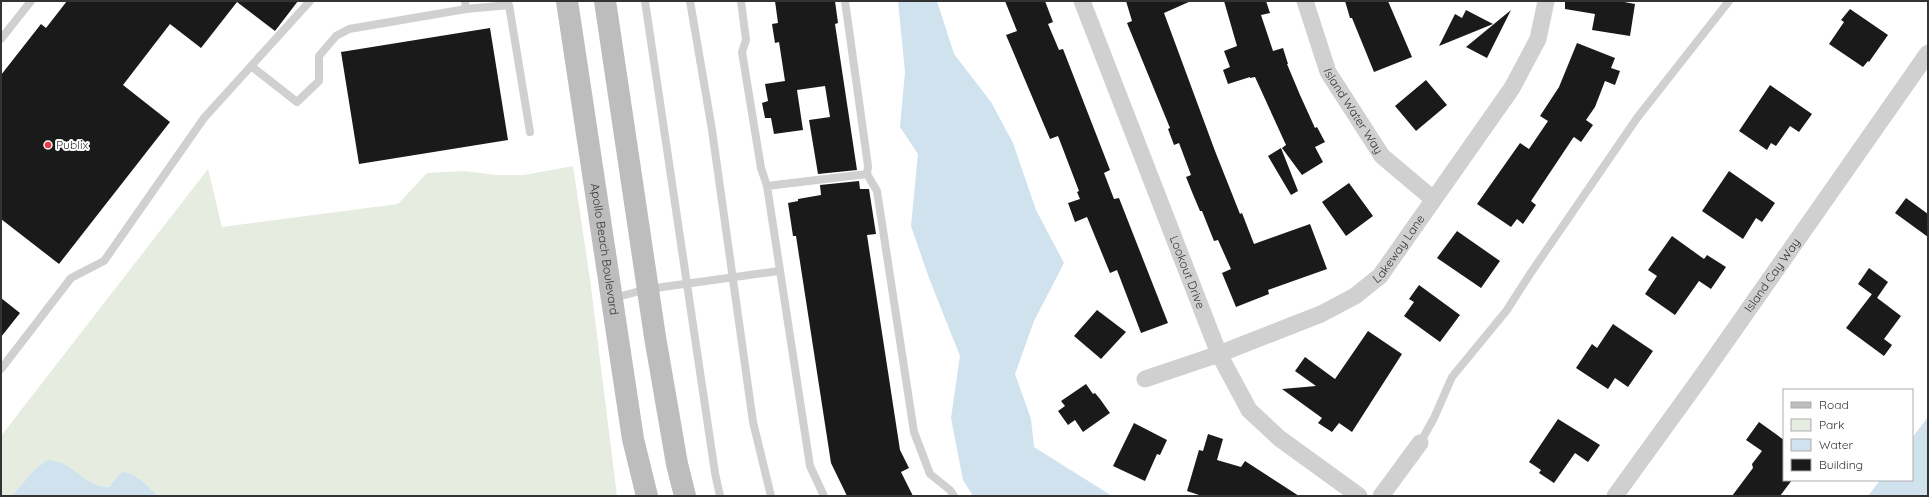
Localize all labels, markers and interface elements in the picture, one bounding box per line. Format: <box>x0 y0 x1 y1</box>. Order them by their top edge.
street label: Island Water Way <box>1320 66 1387 157</box>
place label: Publix <box>56 137 89 152</box>
marker: Publix <box>43 140 53 150</box>
street label: Apollo Beach Boulevard <box>588 182 622 316</box>
street label: Lakeway Lane <box>1369 211 1428 286</box>
street label: Lookout Drive <box>1167 233 1209 311</box>
street label: Island Cay Way <box>1741 235 1803 315</box>
legend <box>1783 389 1913 481</box>
text: Road <box>1819 397 1849 412</box>
text: Park <box>1819 417 1844 432</box>
text: Water <box>1819 437 1854 452</box>
text: Building <box>1819 457 1863 472</box>

